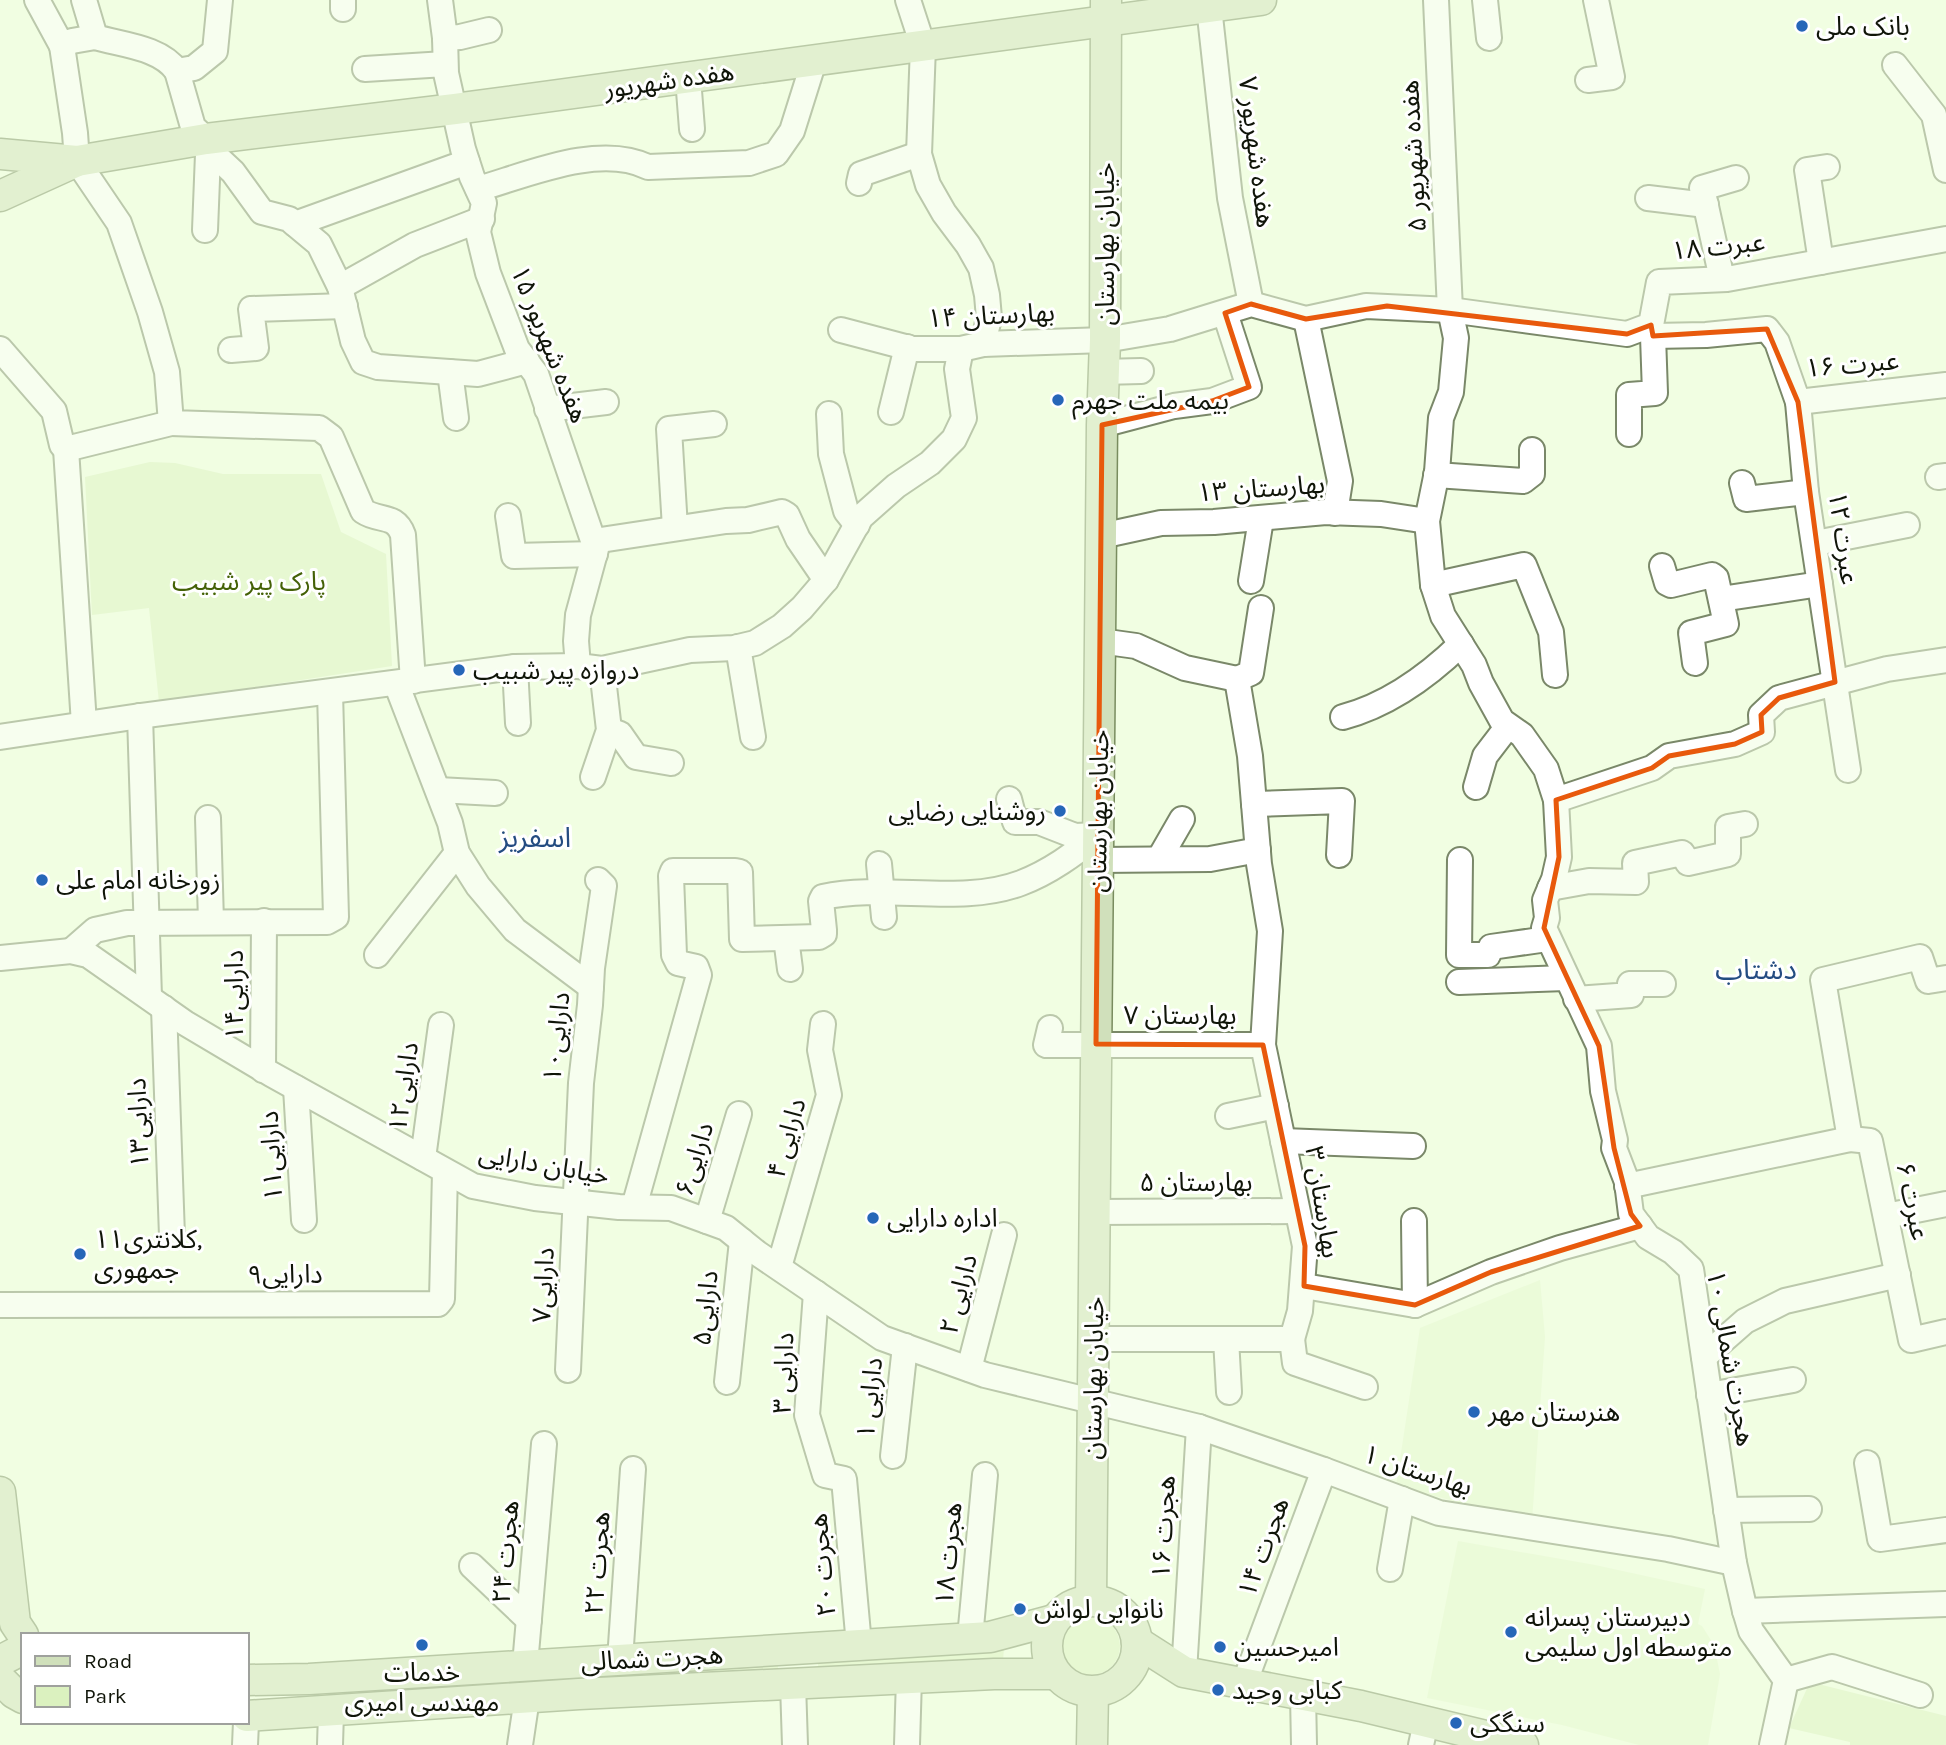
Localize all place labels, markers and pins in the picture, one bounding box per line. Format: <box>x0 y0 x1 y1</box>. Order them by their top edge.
place label: بانک ملی <box>1816 11 1910 42</box>
marker: بانک ملی <box>1794 18 1810 34</box>
place label: بیمه ملت جهرم <box>1072 385 1229 420</box>
marker: بیمه ملت جهرم <box>1050 392 1066 408</box>
place label: دروازه پیر شبیب <box>473 655 639 687</box>
marker: دروازه پیر شبیب <box>451 662 467 678</box>
place label: روشنایی رضایی <box>888 796 1046 827</box>
marker: روشنایی رضایی <box>1052 803 1068 819</box>
place label: زورخانه امام علی <box>56 865 221 900</box>
marker: زورخانه امام علی <box>34 872 50 888</box>
place label: اداره دارایی <box>887 1203 998 1234</box>
marker: اداره دارایی <box>865 1210 881 1226</box>
place label: کلانتری۱۱, جمهوری <box>94 1224 202 1285</box>
marker: کلانتری۱۱, جمهوری <box>72 1246 88 1262</box>
place label: هنرستان مهر <box>1487 1397 1620 1428</box>
marker: هنرستان مهر <box>1466 1404 1482 1420</box>
place label: نانوایی لواش <box>1034 1594 1164 1625</box>
marker: نانوایی لواش <box>1012 1601 1028 1617</box>
place label: دبیرستان پسرانه متوسطه اول سلیمی <box>1525 1602 1732 1663</box>
marker: دبیرستان پسرانه متوسطه اول سلیمی <box>1503 1624 1519 1640</box>
place label: امیرحسین <box>1234 1632 1339 1663</box>
marker: خدمات مهندسی امیری <box>414 1637 430 1653</box>
marker: امیرحسین <box>1212 1639 1228 1655</box>
place label: خدمات مهندسی امیری <box>345 1657 499 1718</box>
place label: کبابی وحید <box>1232 1675 1342 1706</box>
marker: کبابی وحید <box>1210 1682 1226 1698</box>
place label: سنگکی <box>1470 1708 1545 1739</box>
marker: سنگکی <box>1448 1715 1464 1731</box>

